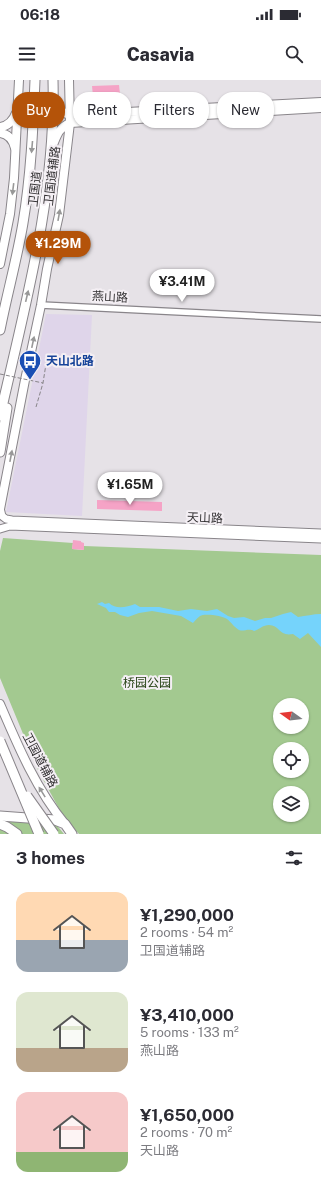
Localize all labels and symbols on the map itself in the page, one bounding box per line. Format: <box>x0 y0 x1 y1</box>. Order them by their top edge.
one-way arrow <box>28 141 35 153</box>
street label: 卫国道辅路 <box>41 145 63 207</box>
street label: 卫国道 <box>26 170 44 208</box>
one-way arrow <box>9 183 16 195</box>
one-way arrow <box>56 208 62 221</box>
pin: ¥1.29M <box>25 231 91 265</box>
pin: ¥3.41M <box>149 269 215 303</box>
street label: 燕山路 <box>92 289 128 305</box>
one-way arrow <box>24 290 30 302</box>
one-way arrow <box>31 336 37 348</box>
bus stop icon: 天山北路 <box>17 348 43 381</box>
place label: 天山北路 <box>46 354 94 368</box>
one-way arrow <box>8 450 14 462</box>
pin: ¥1.65M <box>97 472 163 506</box>
street label: 天山路 <box>187 510 223 526</box>
park label: 桥园公园 <box>123 676 171 690</box>
north arrow <box>273 698 309 734</box>
street label: 卫国道辅路 <box>20 730 60 790</box>
one-way arrow <box>39 786 46 798</box>

